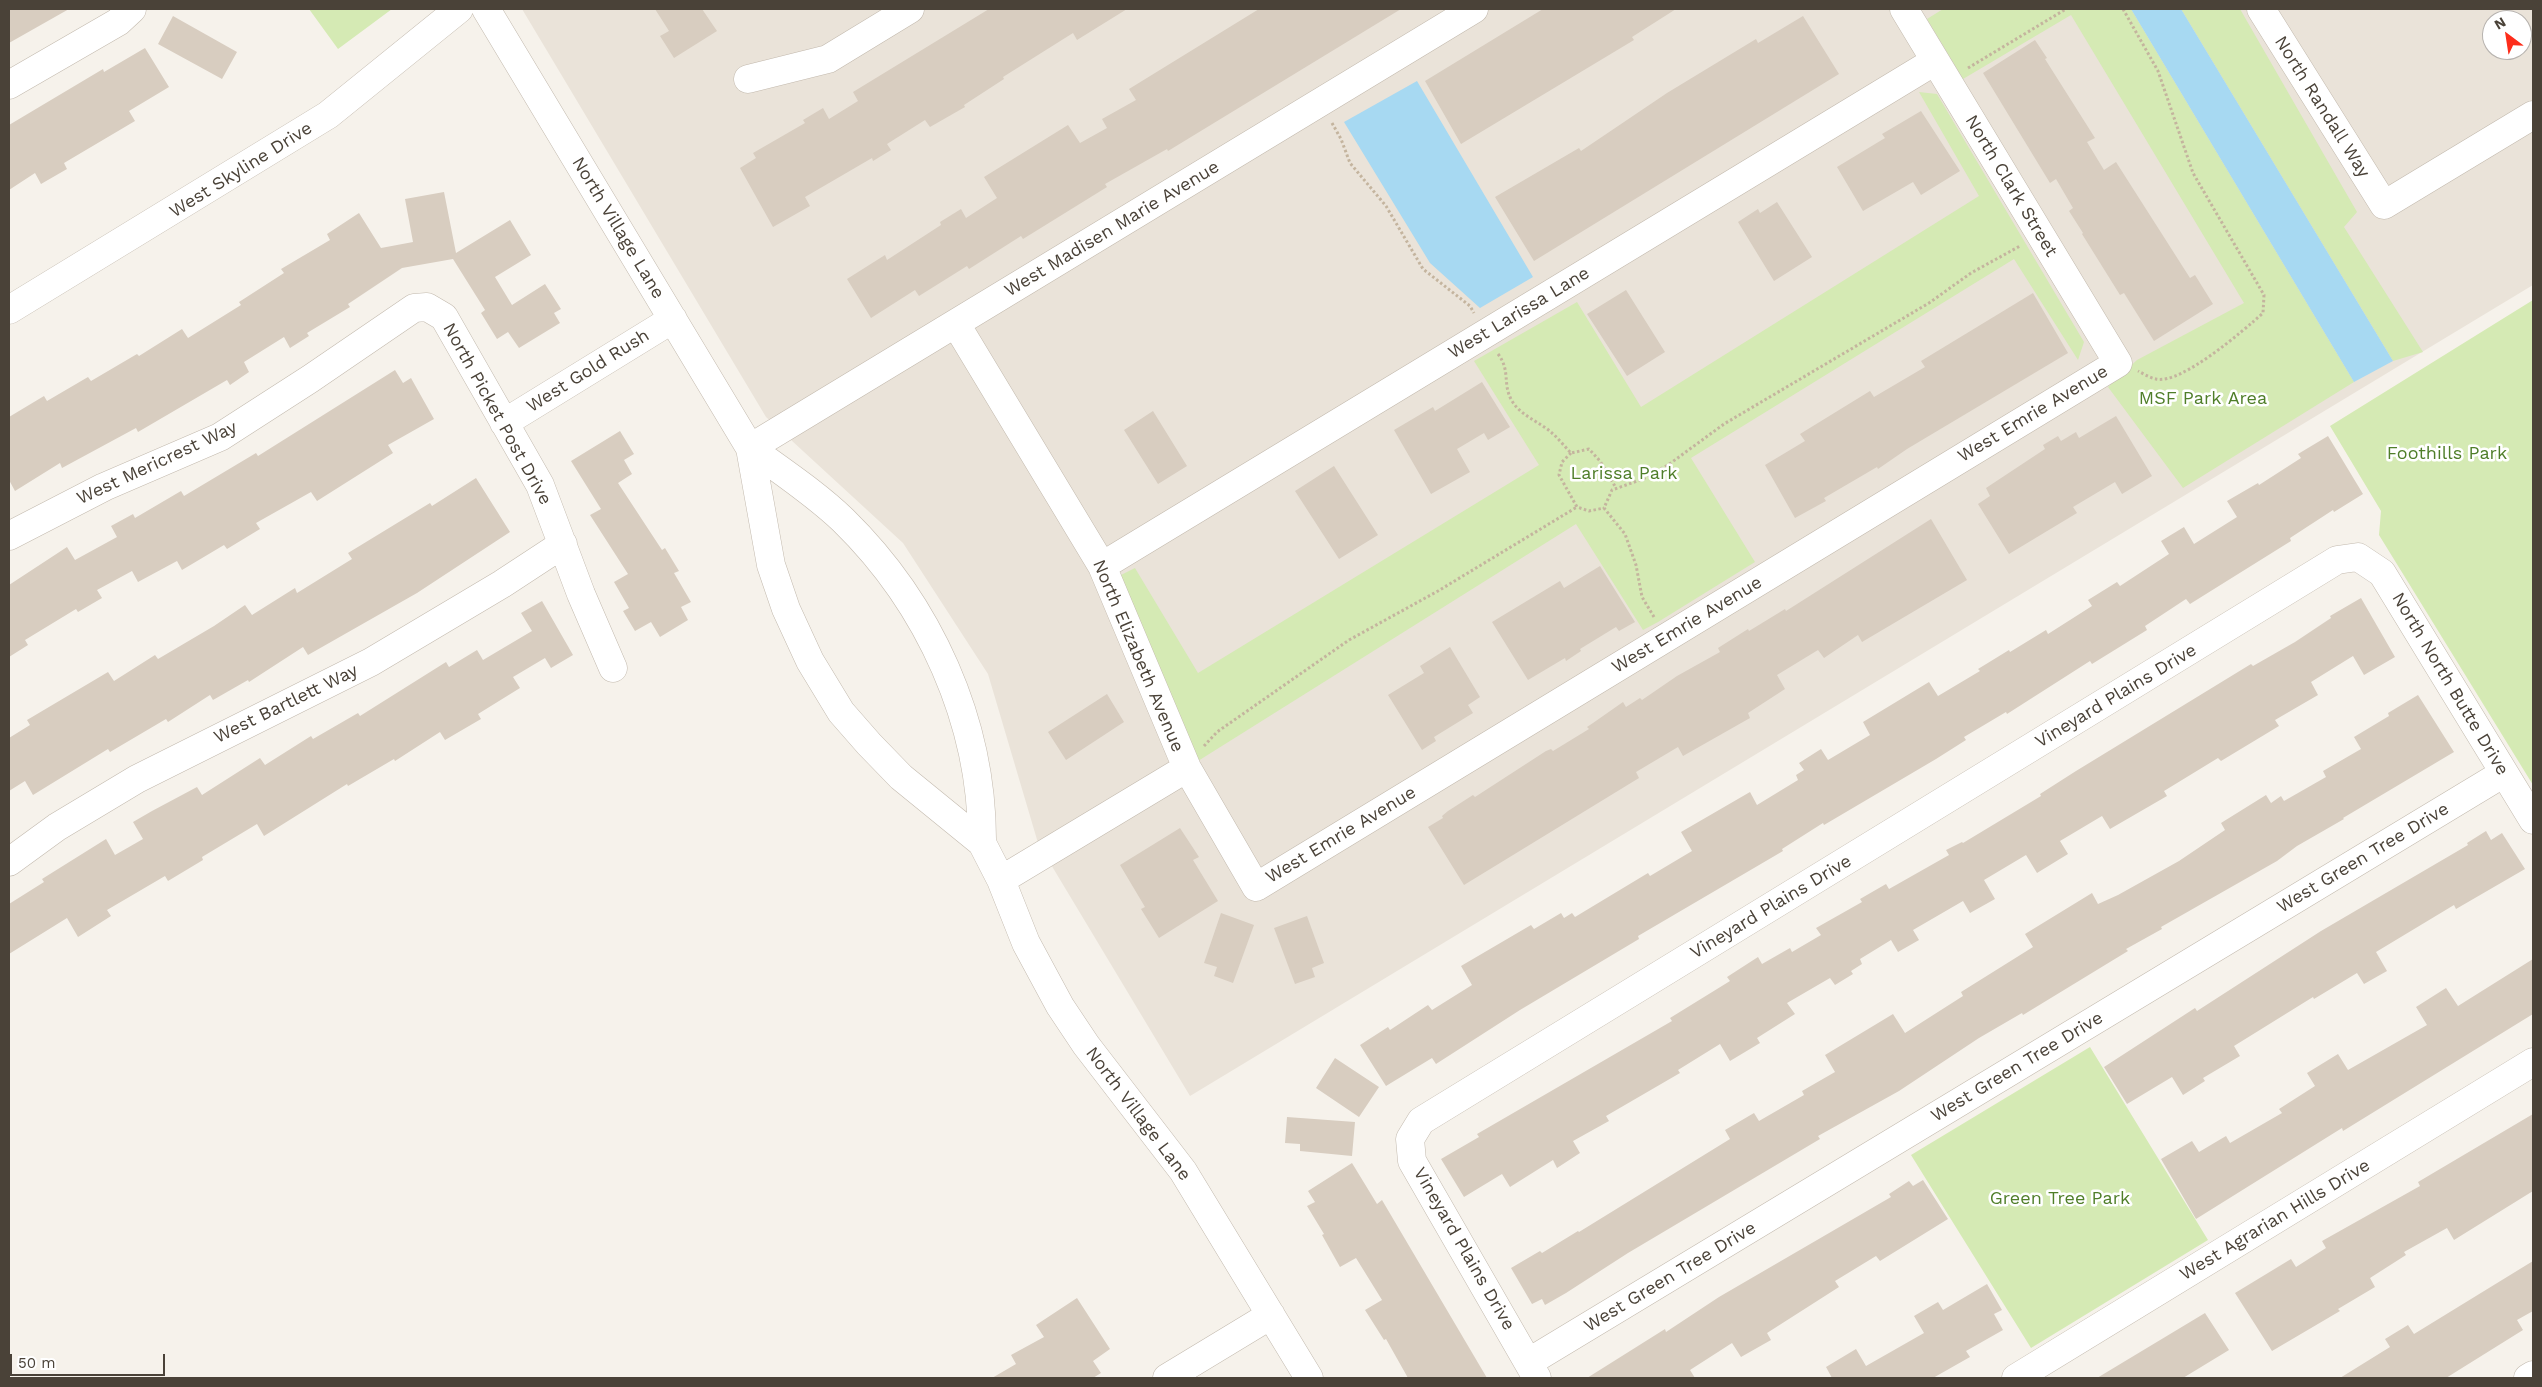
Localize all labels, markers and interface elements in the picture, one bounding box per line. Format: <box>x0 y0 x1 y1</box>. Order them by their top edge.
north arrow <box>2482 10 2532 60</box>
text: N <box>2491 13 2508 33</box>
street label: North Randall Way <box>2270 32 2374 182</box>
street label: North Clark Street <box>1960 111 2062 261</box>
street label: West Skyline Drive <box>166 117 316 223</box>
street label: North Village Lane <box>567 153 669 303</box>
street label: West Madisen Marie Avenue <box>1001 156 1223 302</box>
street label: West Larissa Lane <box>1444 262 1594 364</box>
street label: North Picket Post Drive <box>438 319 556 509</box>
street label: West Gold Rush <box>523 325 653 417</box>
street label: West Emrie Avenue <box>1954 361 2112 467</box>
park label: MSF Park Area <box>2139 388 2267 410</box>
street label: West Mericrest Way <box>73 416 241 510</box>
park label: Foothills Park <box>2387 443 2507 465</box>
park label: Larissa Park <box>1570 463 1678 485</box>
street label: North Elizabeth Avenue <box>1088 557 1188 755</box>
street label: West Emrie Avenue <box>1608 572 1766 678</box>
street label: North North Butte Drive <box>2387 589 2513 779</box>
street label: Vineyard Plains Drive <box>2031 639 2201 753</box>
street label: West Bartlett Way <box>210 660 362 748</box>
street label: West Emrie Avenue <box>1262 782 1420 888</box>
street label: West Green Tree Drive <box>2273 798 2453 918</box>
street label: Vineyard Plains Drive <box>1686 850 1856 964</box>
street label: West Green Tree Drive <box>1927 1007 2107 1127</box>
street label: North Village Lane <box>1081 1043 1195 1185</box>
street label: West Agrarian Hills Drive <box>2176 1155 2374 1285</box>
street label: Vineyard Plains Drive <box>1409 1164 1519 1334</box>
park label: Green Tree Park <box>1990 1188 2130 1210</box>
street label: West Green Tree Drive <box>1580 1217 1760 1337</box>
scale bar <box>12 1344 168 1376</box>
text: 50 m <box>18 1354 55 1372</box>

